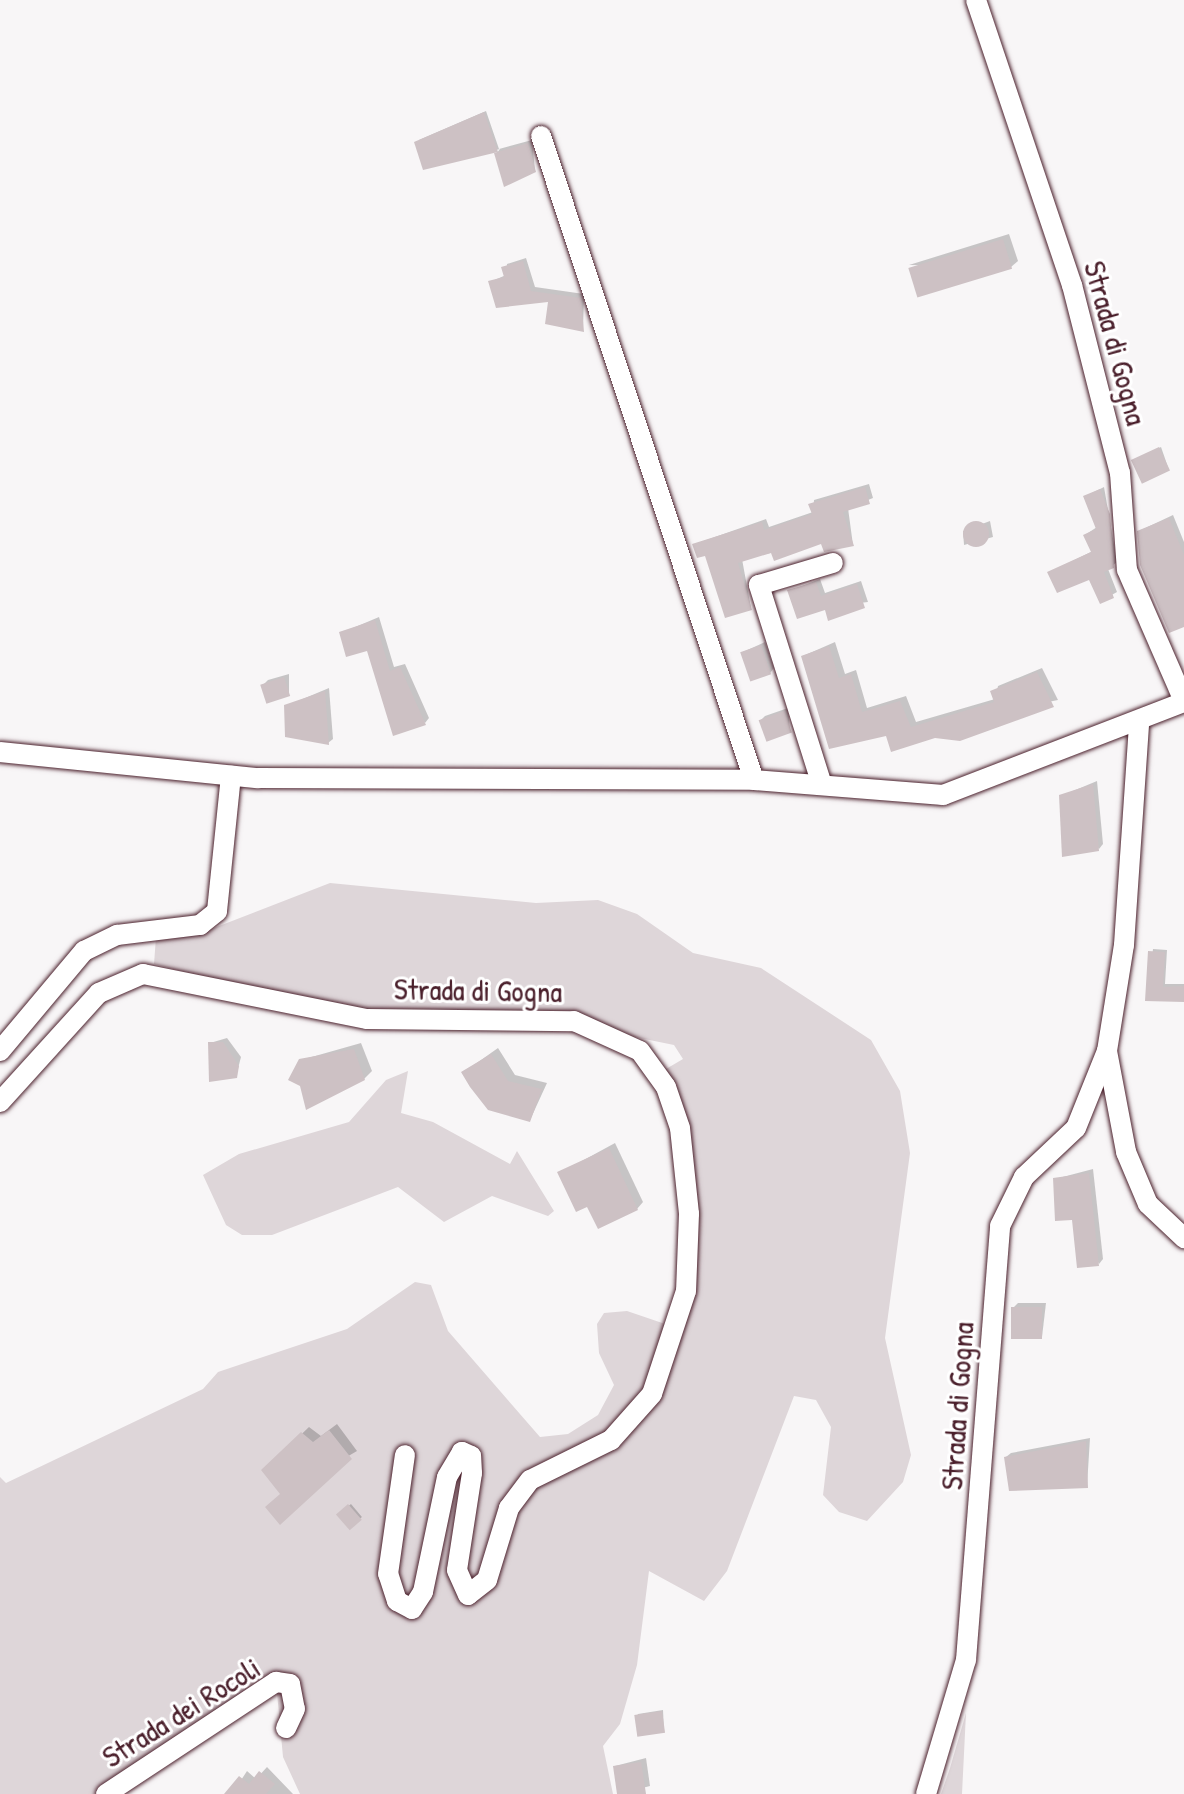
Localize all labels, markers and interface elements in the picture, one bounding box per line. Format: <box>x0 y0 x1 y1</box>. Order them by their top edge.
street label: Strada di Gogna <box>1077 257 1155 429</box>
street label: Strada di Gogna <box>394 971 562 1009</box>
street label: Strada di Gogna <box>933 1321 981 1491</box>
street label: Strada dei Rocoli <box>95 1649 267 1775</box>

